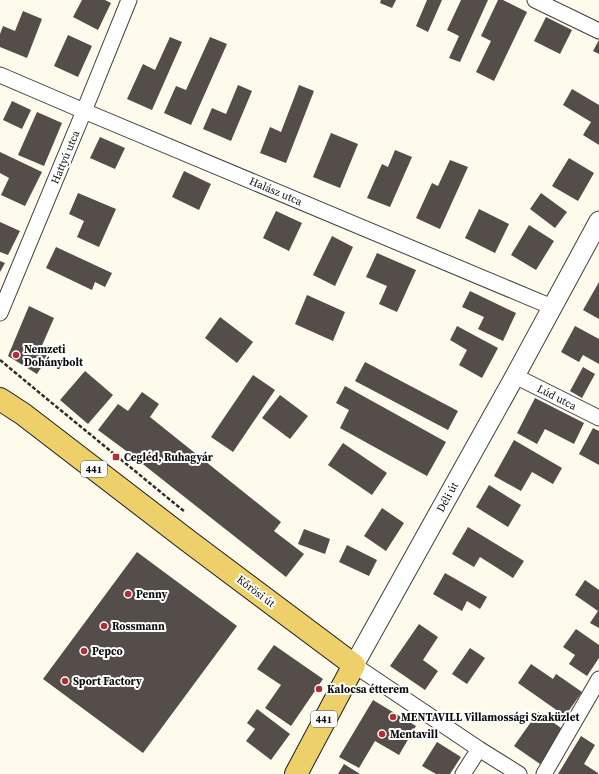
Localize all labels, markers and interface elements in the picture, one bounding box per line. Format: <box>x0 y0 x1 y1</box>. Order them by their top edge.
street label: Hattyú utca <box>47 128 84 186</box>
street label: Halász utca <box>247 174 305 209</box>
place label: Nemzeti Dohánybolt <box>24 342 84 370</box>
marker: Nemzeti Dohánybolt <box>11 350 21 360</box>
street label: Lúd utca <box>534 381 579 414</box>
place label: Cegléd, Ruhagyár <box>124 450 214 465</box>
marker: Cegléd, Ruhagyár <box>111 452 121 462</box>
road number: 441 <box>81 461 107 477</box>
street label: Déli út <box>433 479 462 515</box>
street label: Kőrösi út <box>233 572 278 611</box>
place label: Penny <box>136 587 167 602</box>
marker: Penny <box>123 589 133 599</box>
place label: Rossmann <box>112 619 165 634</box>
marker: Rossmann <box>99 621 109 631</box>
place label: Pepco <box>92 644 123 659</box>
marker: Pepco <box>79 646 89 656</box>
place label: Sport Factory <box>73 674 142 689</box>
marker: Sport Factory <box>60 676 70 686</box>
place label: Kalocsa étterem <box>327 682 409 697</box>
marker: Kalocsa étterem <box>314 684 324 694</box>
place label: MENTAVILL Villamossági Szaküzlet <box>401 710 580 725</box>
road number: 441 <box>311 711 337 727</box>
marker: MENTAVILL Villamossági Szaküzlet <box>388 712 398 722</box>
place label: Mentavill <box>390 727 438 742</box>
marker: Mentavill <box>377 729 387 739</box>

